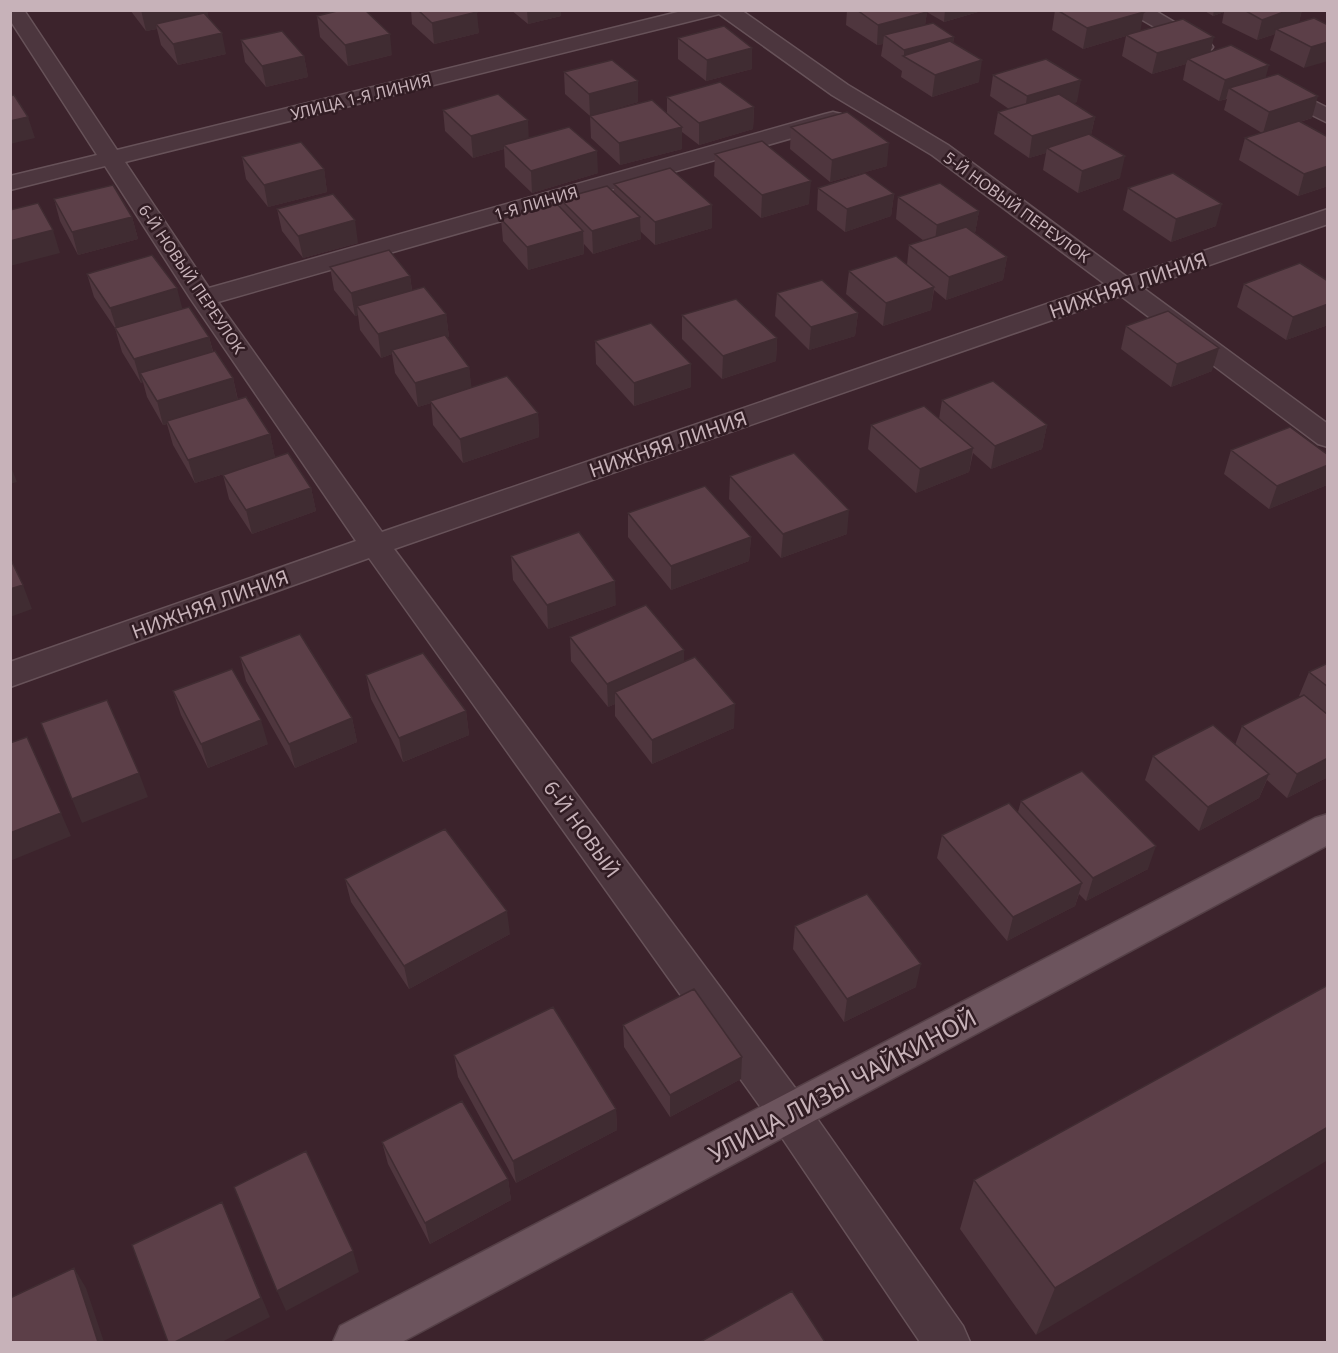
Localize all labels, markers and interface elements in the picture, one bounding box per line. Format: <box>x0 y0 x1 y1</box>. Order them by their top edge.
street label: УЛИЦА 1-Я ЛИНИЯ <box>288 69 434 125</box>
street label: 5-Й НОВЫЙ ПЕРЕУЛОК <box>939 146 1095 268</box>
street label: 1-Я ЛИНИЯ <box>492 181 580 225</box>
street label: 6-Й НОВЫЙ ПЕРЕУЛОК <box>134 200 250 358</box>
street label: НИЖНЯЯ ЛИНИЯ <box>1045 245 1211 325</box>
street label: НИЖНЯЯ ЛИНИЯ <box>585 404 751 484</box>
street label: НИЖНЯЯ ЛИНИЯ <box>128 563 292 645</box>
street label: 6-Й НОВЫЙ <box>538 775 626 883</box>
street label: УЛИЦА ЛИЗЫ ЧАЙКИНОЙ <box>702 1000 982 1170</box>

